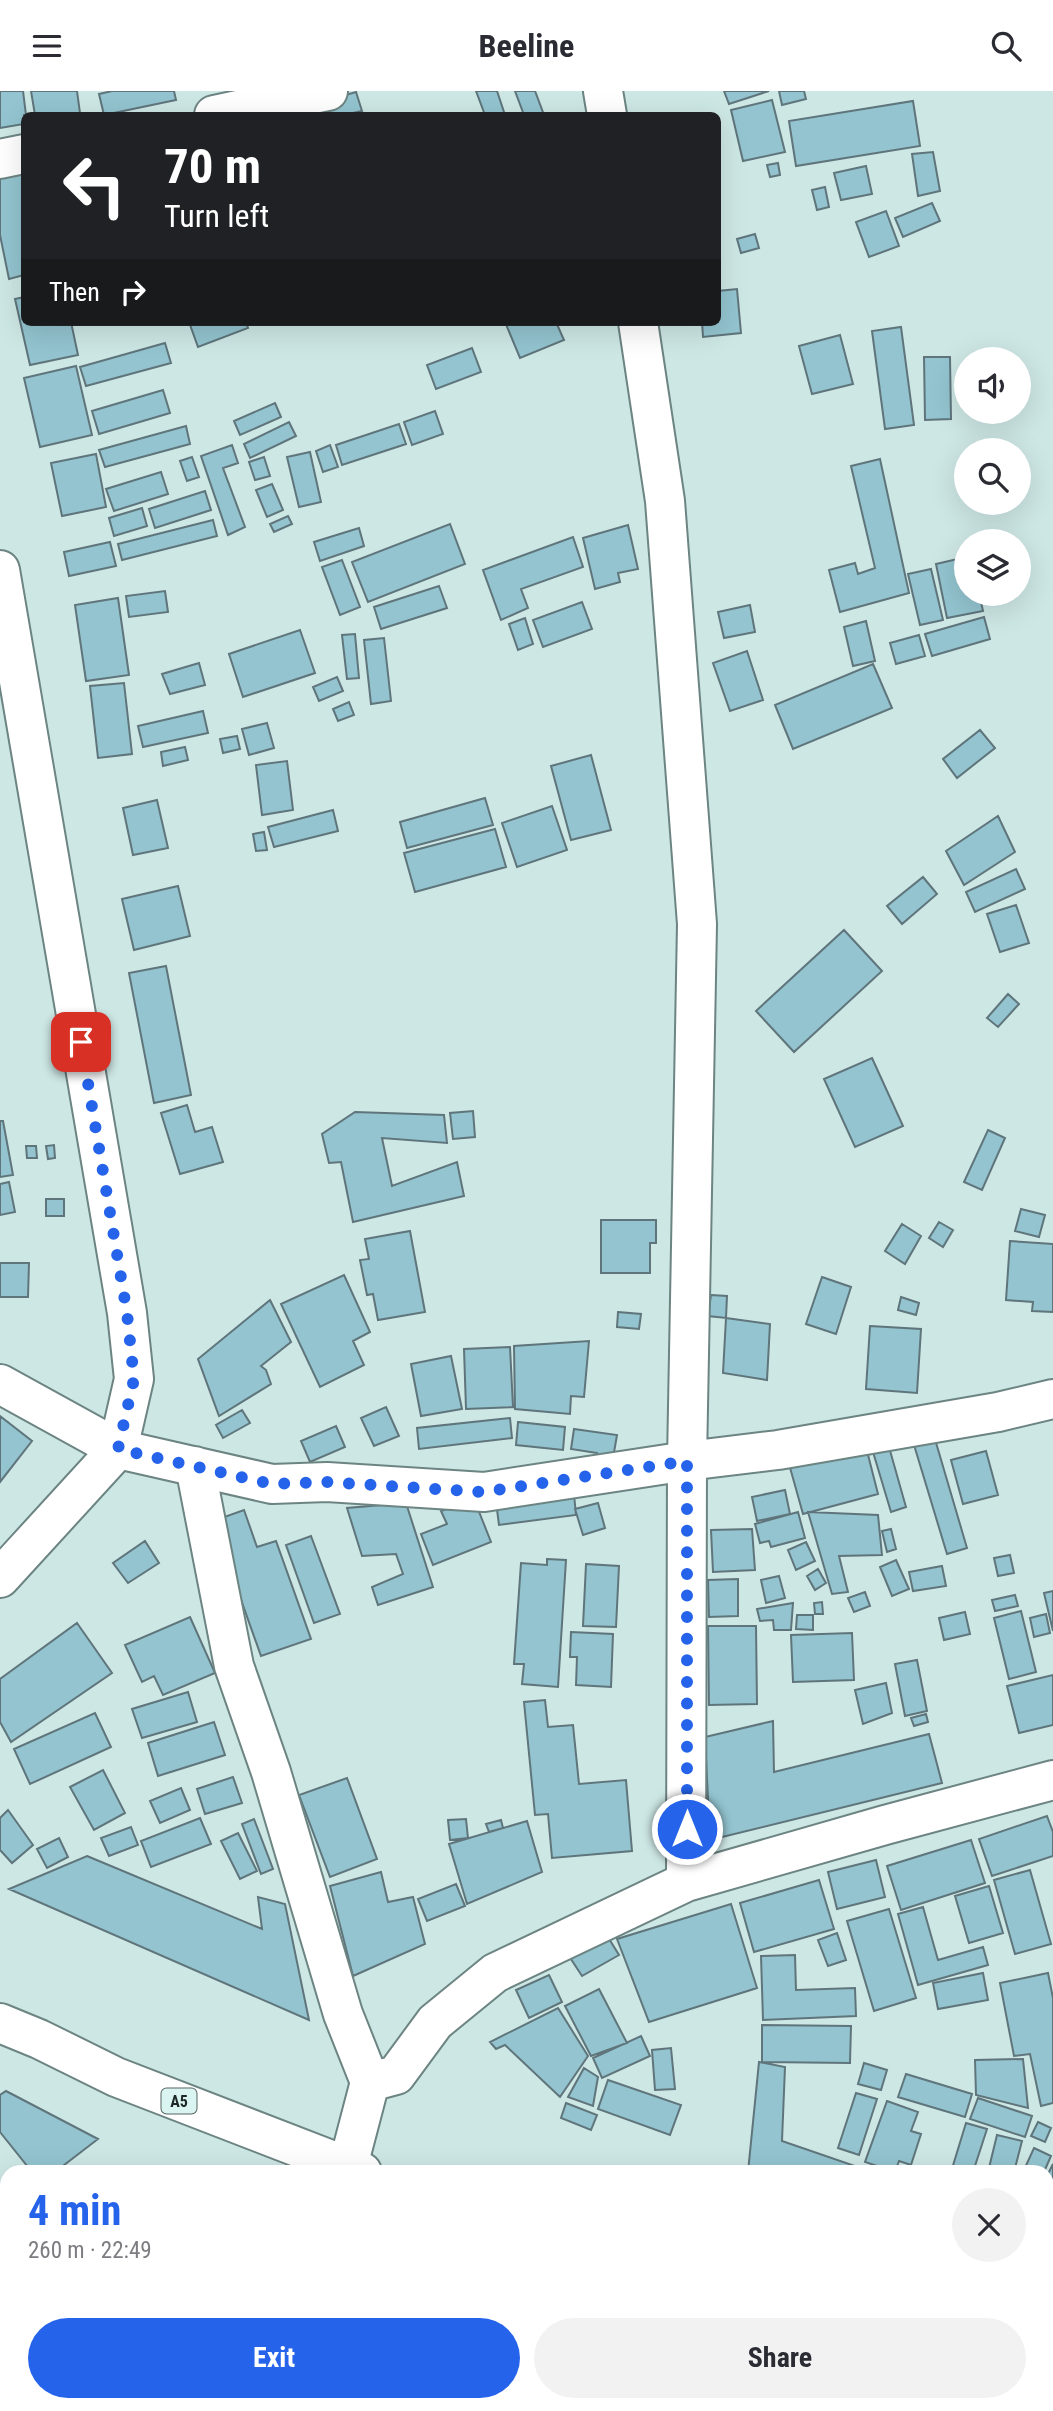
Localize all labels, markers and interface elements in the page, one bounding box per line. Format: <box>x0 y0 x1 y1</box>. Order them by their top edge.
icon: menu <box>28 27 66 65</box>
text: Beeline <box>479 27 574 65</box>
icon: search <box>987 27 1025 65</box>
text: 70 m <box>164 138 261 195</box>
icon: left <box>49 140 140 231</box>
text: Turn left <box>164 197 269 235</box>
icon: right <box>114 273 152 311</box>
text: Then <box>49 277 100 307</box>
map controls <box>954 347 1031 606</box>
button: sound <box>954 347 1031 424</box>
button: search <box>954 438 1031 515</box>
button: layers <box>954 529 1031 606</box>
pin <box>51 1012 111 1072</box>
icon: arrive <box>62 1023 100 1061</box>
position arrow <box>650 1792 724 1866</box>
road number: A5 <box>162 2089 196 2113</box>
text: 4 min <box>28 2186 121 2235</box>
button: close <box>952 2188 1026 2262</box>
text: 260 m · 22:49 <box>28 2237 152 2264</box>
button: Exit <box>28 2318 520 2398</box>
button: Share <box>534 2318 1026 2398</box>

